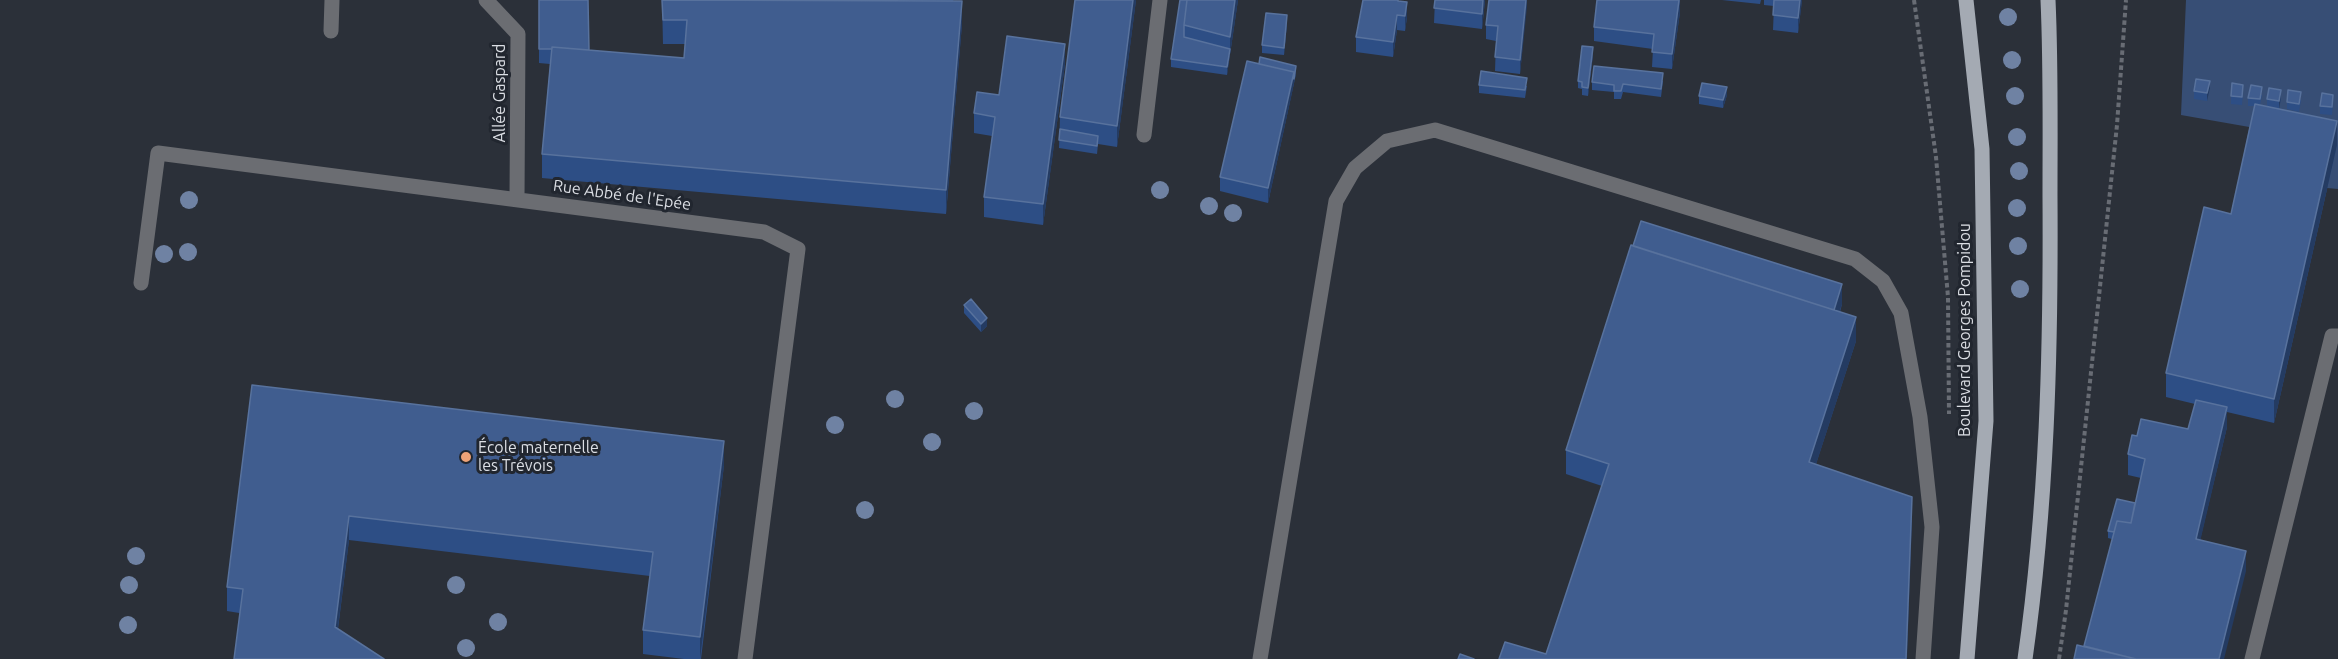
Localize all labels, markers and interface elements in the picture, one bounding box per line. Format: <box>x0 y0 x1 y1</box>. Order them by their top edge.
street label: Allée Gaspard <box>490 44 510 142</box>
street label: Rue Abbé de l'Epée <box>552 176 692 214</box>
street label: Boulevard Georges Pompidou <box>1955 223 1975 437</box>
place label: École maternelle les Trévois <box>478 438 599 476</box>
marker: École maternelle les Trévois <box>459 450 473 464</box>

